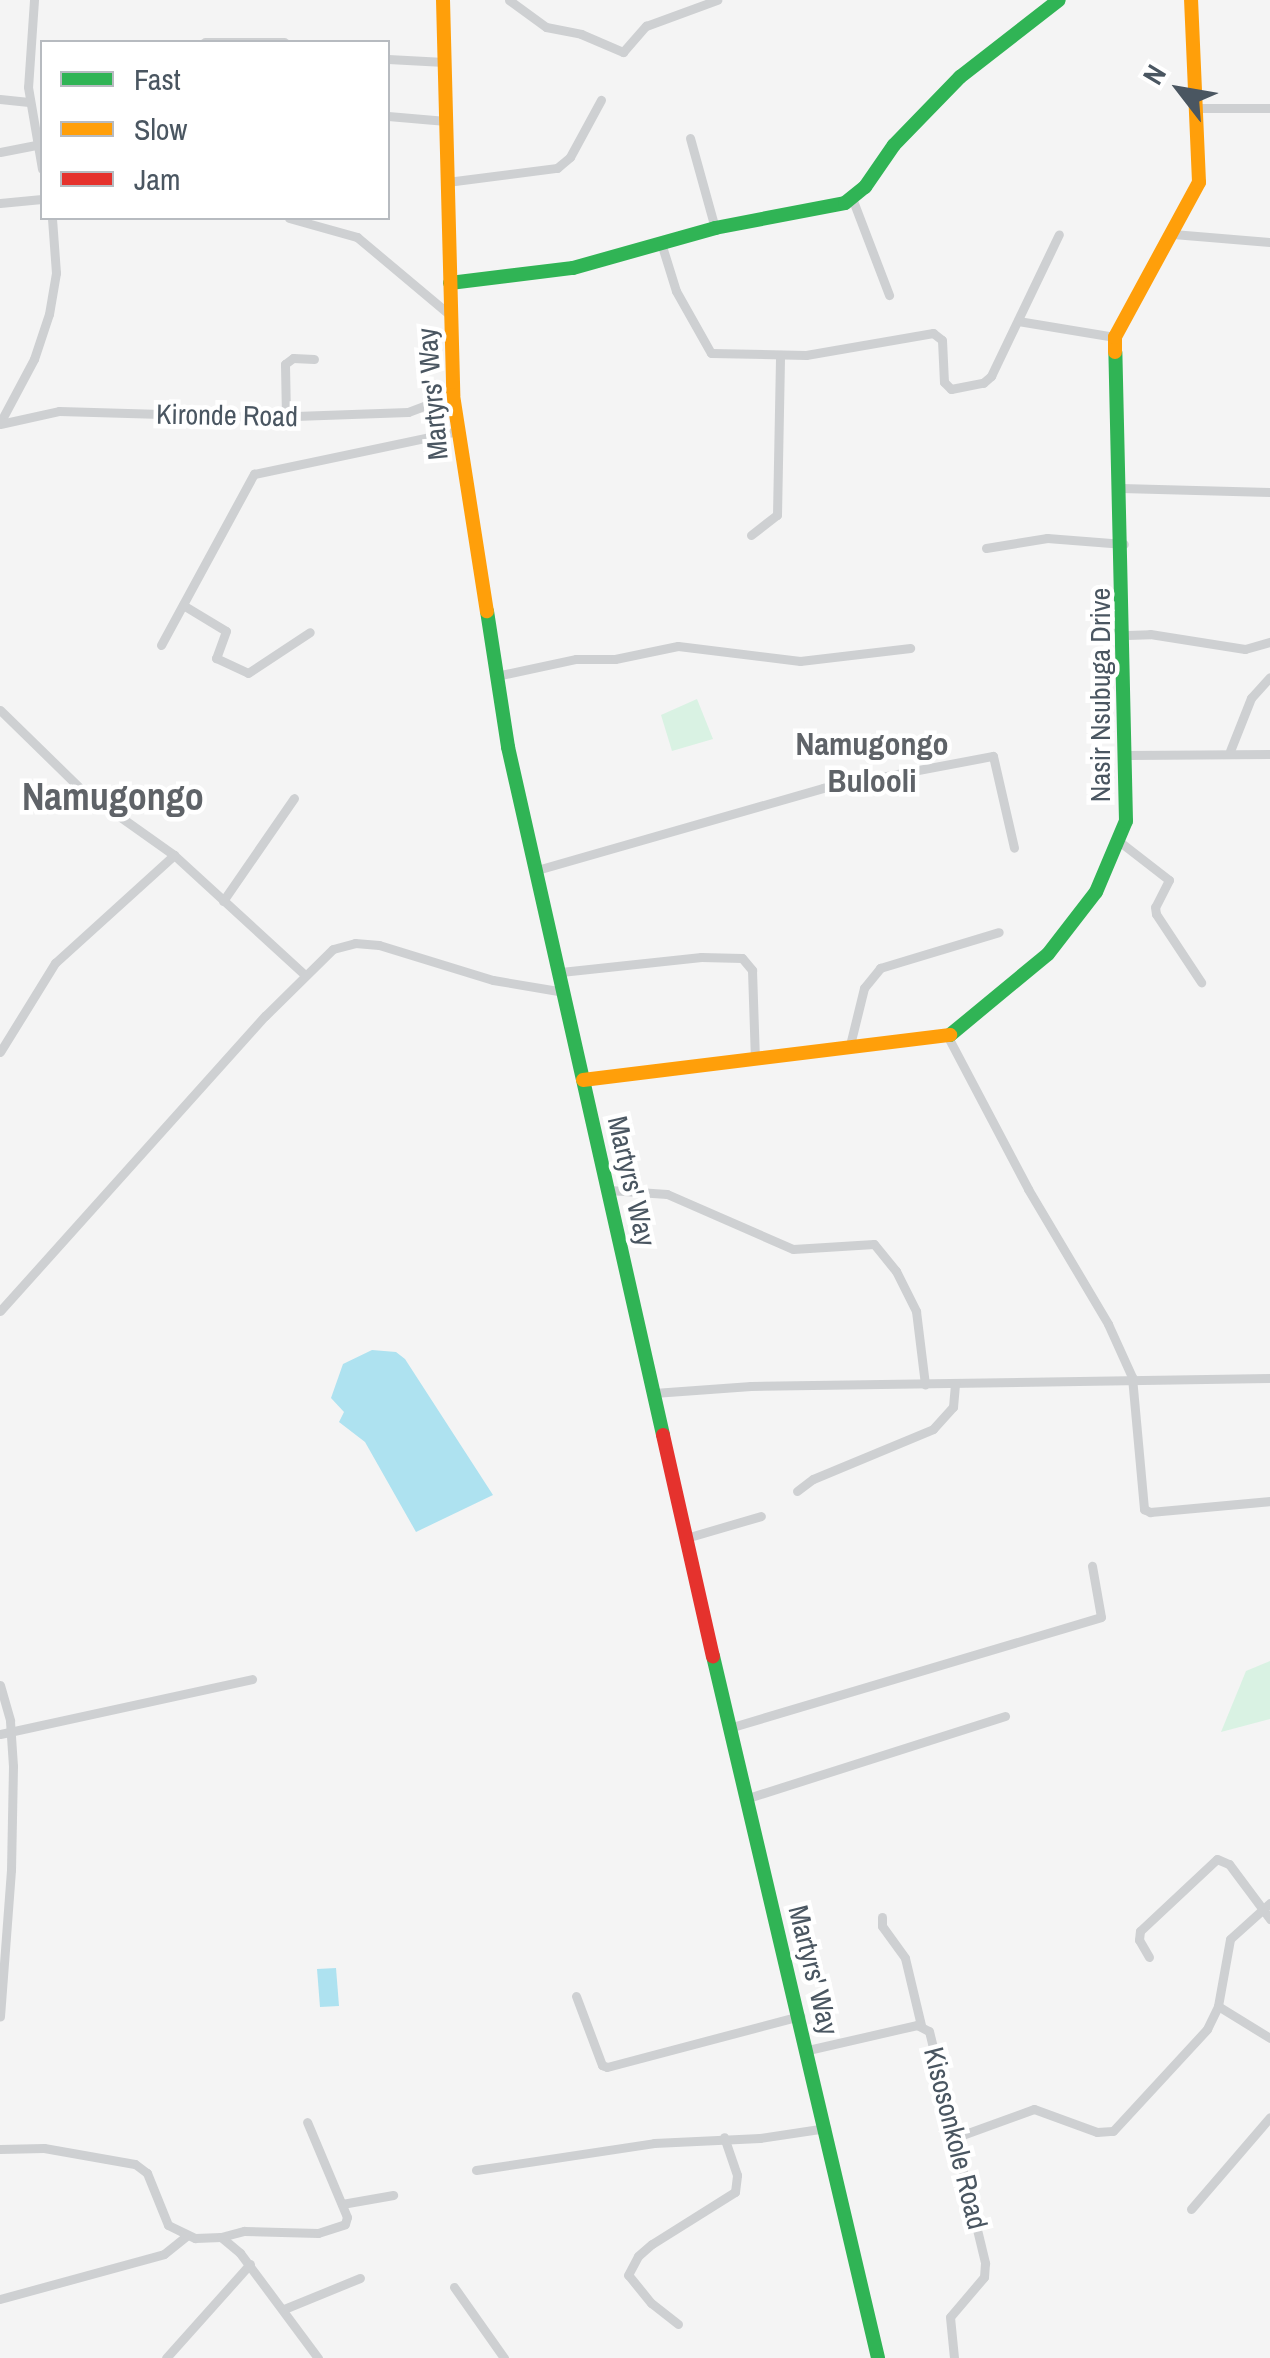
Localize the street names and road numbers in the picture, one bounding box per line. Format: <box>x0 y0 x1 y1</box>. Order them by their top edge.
street label: Martyrs' Way <box>409 327 455 461</box>
street label: Kironde Road <box>156 397 298 433</box>
street label: Nasir Nsubuga Drive <box>1083 588 1117 802</box>
street label: Martyrs' Way <box>601 1113 663 1249</box>
street label: Martyrs' Way <box>782 1902 846 2038</box>
street label: Kisosonkole Road <box>917 2044 995 2232</box>

